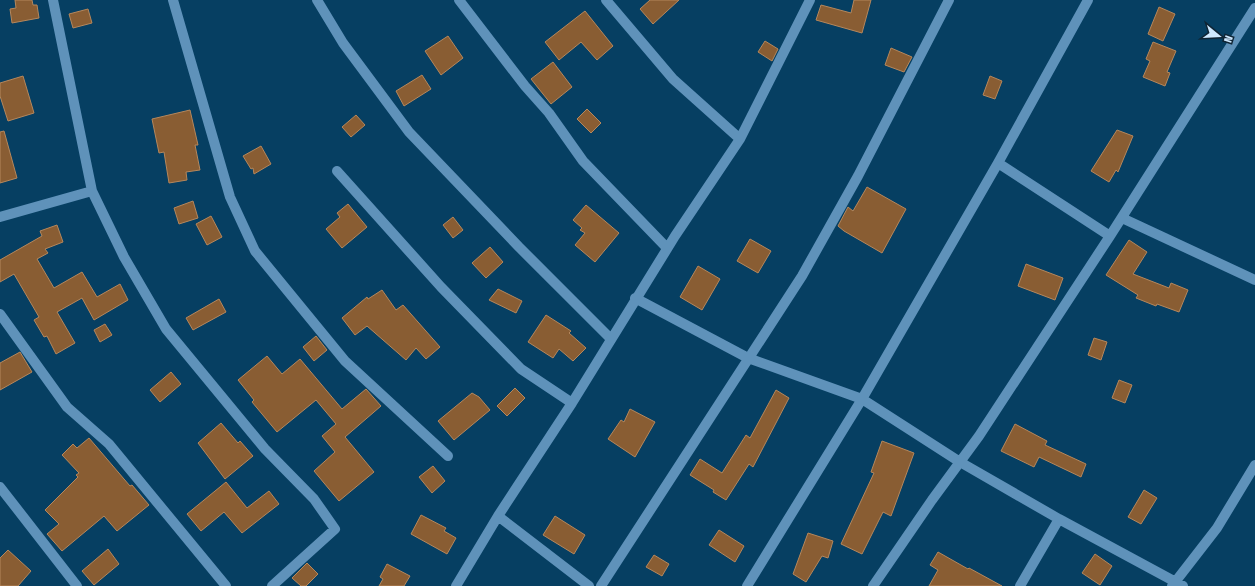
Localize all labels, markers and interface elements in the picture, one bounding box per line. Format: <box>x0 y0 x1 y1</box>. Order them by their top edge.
north arrow <box>1199 16 1239 56</box>
text: N <box>1221 34 1235 44</box>

